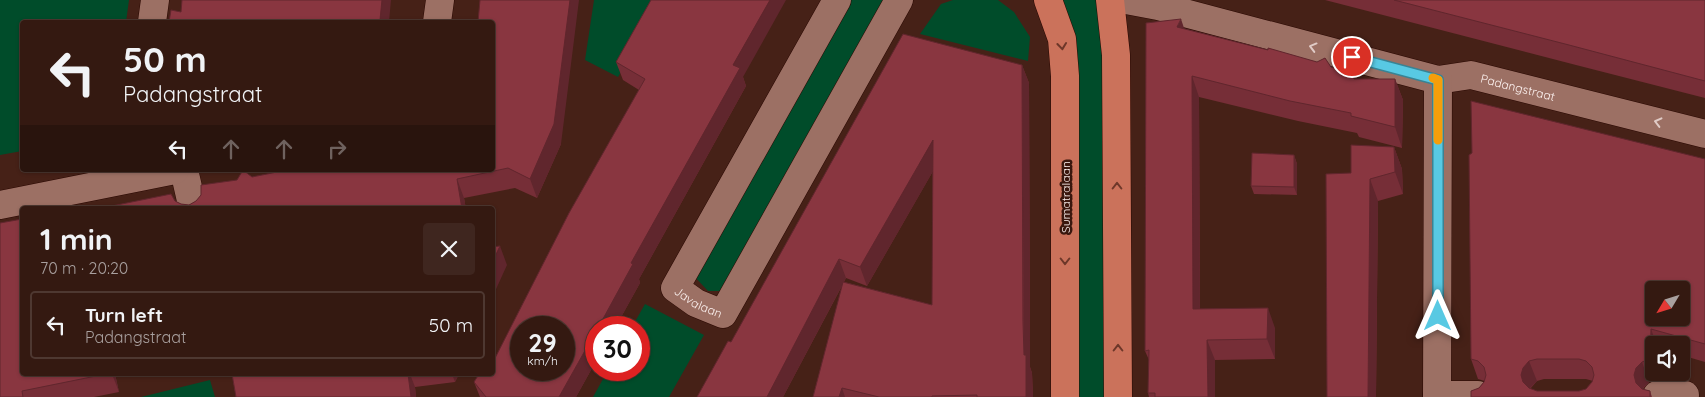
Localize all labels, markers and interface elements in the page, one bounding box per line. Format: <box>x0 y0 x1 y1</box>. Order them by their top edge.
pin <box>1331 36 1373 78</box>
text: 50 m <box>123 37 207 81</box>
icon: left <box>40 40 105 105</box>
one-way arrow <box>1310 42 1318 52</box>
one-way arrow <box>1056 43 1067 51</box>
icon: arrive <box>1338 43 1366 71</box>
street label: Padangstraat <box>1479 70 1557 103</box>
text: Padangstraat <box>123 80 263 108</box>
one-way arrow <box>1653 117 1662 128</box>
icon: left <box>164 135 192 163</box>
icon: ahead <box>217 135 245 163</box>
icon: ahead <box>270 135 298 163</box>
icon: right <box>323 135 351 163</box>
street label: Sumatralaan <box>1058 161 1073 233</box>
one-way arrow <box>1112 182 1122 190</box>
text: 1 min <box>40 220 113 258</box>
button: close <box>423 223 475 275</box>
text: 70 m · 20:20 <box>40 258 128 278</box>
one-way arrow <box>1060 258 1070 266</box>
north arrow <box>1645 281 1690 326</box>
map controls <box>1645 281 1690 381</box>
street label: Javalaan <box>672 283 725 320</box>
position arrow <box>1411 289 1463 341</box>
text: Turn left <box>85 303 163 327</box>
icon: left <box>42 311 70 339</box>
text: 50 m <box>429 313 473 337</box>
speed limit sign: 30 <box>585 316 650 381</box>
text: Padangstraat <box>85 327 187 347</box>
text: 29 <box>528 327 557 358</box>
button: sound <box>1645 336 1690 381</box>
one-way arrow <box>1113 344 1123 352</box>
text: km/h <box>527 353 558 368</box>

